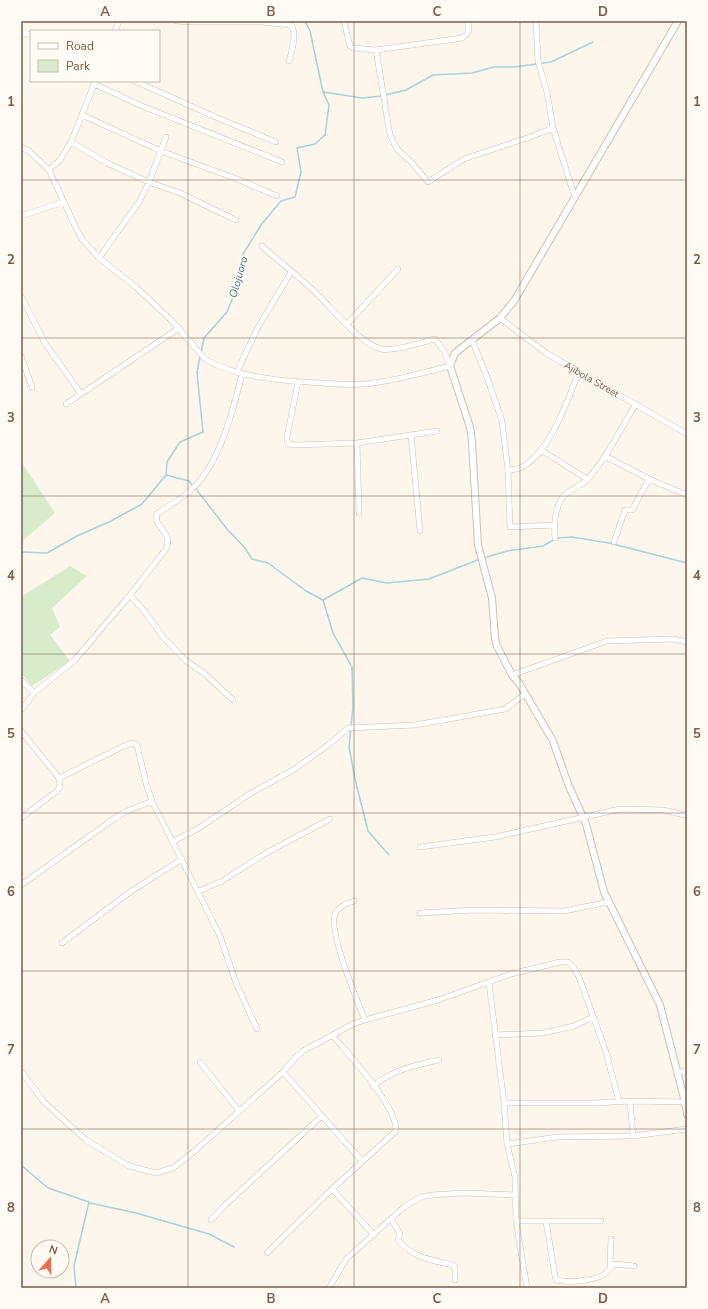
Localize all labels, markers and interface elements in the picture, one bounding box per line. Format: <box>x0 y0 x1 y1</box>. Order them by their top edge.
text: A <box>100 3 110 21</box>
text: B <box>267 3 276 21</box>
text: C <box>433 3 442 21</box>
text: D <box>598 3 608 21</box>
legend <box>30 30 160 82</box>
text: Road <box>66 38 94 54</box>
text: Park <box>66 58 91 74</box>
text: 1 <box>7 93 15 111</box>
text: 1 <box>693 93 701 111</box>
text: 2 <box>7 251 15 269</box>
text: 2 <box>693 251 701 269</box>
water label: Olojuoro <box>225 255 252 300</box>
street label: Ajibola Street <box>561 358 622 402</box>
text: 3 <box>7 409 15 427</box>
text: 3 <box>693 409 701 427</box>
text: 4 <box>7 567 15 585</box>
text: 4 <box>693 567 701 585</box>
text: 5 <box>7 725 15 743</box>
text: 5 <box>693 725 701 743</box>
text: 6 <box>7 883 15 901</box>
text: 6 <box>693 883 701 901</box>
text: 7 <box>7 1041 15 1059</box>
text: 7 <box>693 1041 701 1059</box>
text: 8 <box>7 1199 15 1217</box>
text: 8 <box>693 1199 701 1217</box>
north arrow <box>30 1239 70 1279</box>
text: N <box>47 1242 60 1259</box>
text: A <box>100 1290 110 1308</box>
text: B <box>267 1290 276 1308</box>
text: C <box>433 1290 442 1308</box>
text: D <box>598 1290 608 1308</box>

